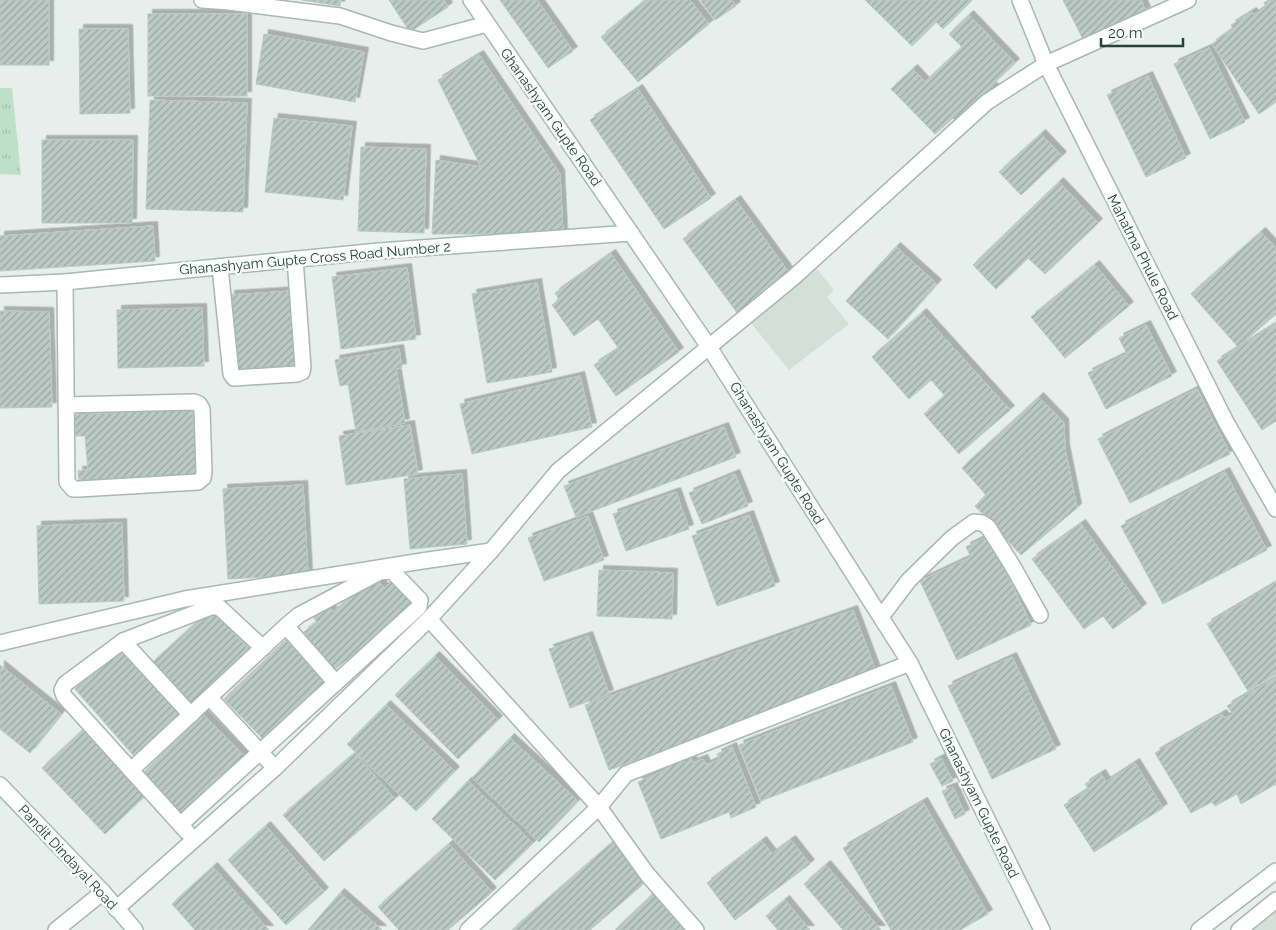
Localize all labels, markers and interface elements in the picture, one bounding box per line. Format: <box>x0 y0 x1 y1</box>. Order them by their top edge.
scale bar <box>1101 15 1184 47</box>
text: 20 m <box>1108 24 1143 42</box>
street label: Ghanashyam Gupte Road <box>497 45 605 189</box>
street label: Mahatma Phule Road <box>1104 192 1182 322</box>
street label: Ghanashyam Gupte Cross Road Number 2 <box>179 238 451 278</box>
street label: Ghanashyam Gupte Road <box>727 379 827 527</box>
street label: Ghanashyam Gupte Road <box>936 726 1022 880</box>
street label: Pandit Dindayal Road <box>15 801 121 913</box>

